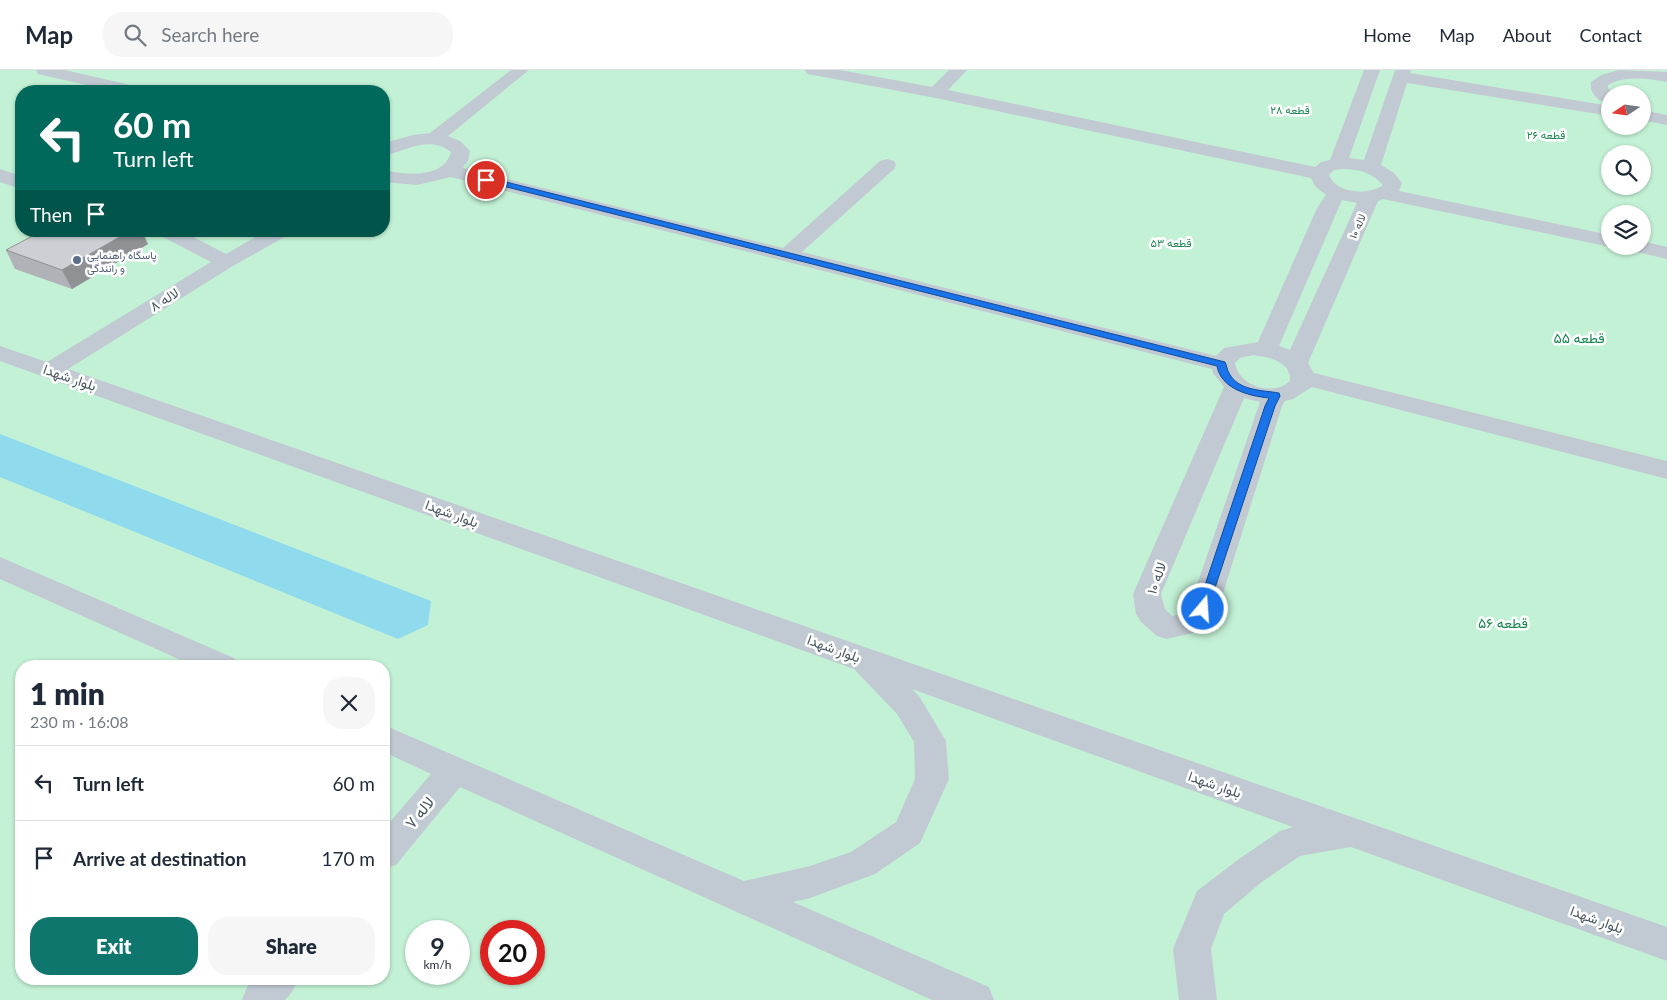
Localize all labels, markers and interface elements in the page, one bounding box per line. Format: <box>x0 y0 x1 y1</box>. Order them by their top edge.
search box <box>103 12 453 57</box>
text: Map <box>25 20 73 49</box>
icon: search <box>121 21 149 49</box>
text: Search here <box>161 23 259 46</box>
text: Home <box>1363 24 1411 46</box>
text: Map <box>1439 24 1475 46</box>
text: About <box>1503 24 1552 46</box>
text: Contact <box>1580 24 1642 46</box>
north arrow <box>1601 85 1651 135</box>
map controls <box>1601 85 1651 255</box>
text: 60 m <box>113 103 191 145</box>
park label: قطعه ۲۸ <box>1270 103 1310 116</box>
icon: left <box>30 105 95 170</box>
park label: قطعه ۲۶ <box>1527 128 1565 141</box>
text: Turn left <box>113 145 194 172</box>
button: search <box>1601 145 1651 195</box>
pin <box>465 159 507 201</box>
icon: arrive <box>472 166 500 194</box>
icon: arrive <box>82 200 110 228</box>
text: Then <box>30 203 72 226</box>
button: layers <box>1601 205 1651 255</box>
street label: لاله ۱۰ <box>1346 212 1368 240</box>
park label: قطعه ۵۳ <box>1151 236 1192 249</box>
place label: پاسگاه راهنمایی و رانندگی <box>87 248 157 275</box>
marker: پاسگاه راهنمایی و رانندگی <box>71 254 83 266</box>
street label: لاله ۸ <box>146 284 182 314</box>
park label: قطعه ۵۵ <box>1553 329 1605 346</box>
street label: بلوار شهدا <box>41 360 99 395</box>
street label: بلوار شهدا <box>423 496 481 531</box>
street label: لاله ۱۰ <box>1143 560 1169 596</box>
position arrow <box>1176 582 1228 634</box>
park label: قطعه ۵۶ <box>1478 614 1528 631</box>
street label: بلوار شهدا <box>805 631 863 666</box>
text: 1 min <box>30 675 105 711</box>
button: close <box>323 677 375 729</box>
text: 230 m · 16:08 <box>30 712 129 731</box>
street label: بلوار شهدا <box>1186 767 1244 802</box>
icon: left <box>30 769 58 797</box>
text: Turn left <box>73 772 144 795</box>
text: 60 m <box>332 772 375 795</box>
street label: لاله ۷ <box>400 792 438 832</box>
icon: arrive <box>30 844 58 872</box>
text: Arrive at destination <box>73 847 246 870</box>
text: 170 m <box>321 847 375 870</box>
street label: بلوار شهدا <box>1568 902 1626 937</box>
button: Exit <box>30 917 198 975</box>
button: Share <box>208 917 375 975</box>
speed limit sign: 20 <box>480 920 545 985</box>
text: 9 <box>430 931 445 961</box>
text: km/h <box>423 957 452 972</box>

